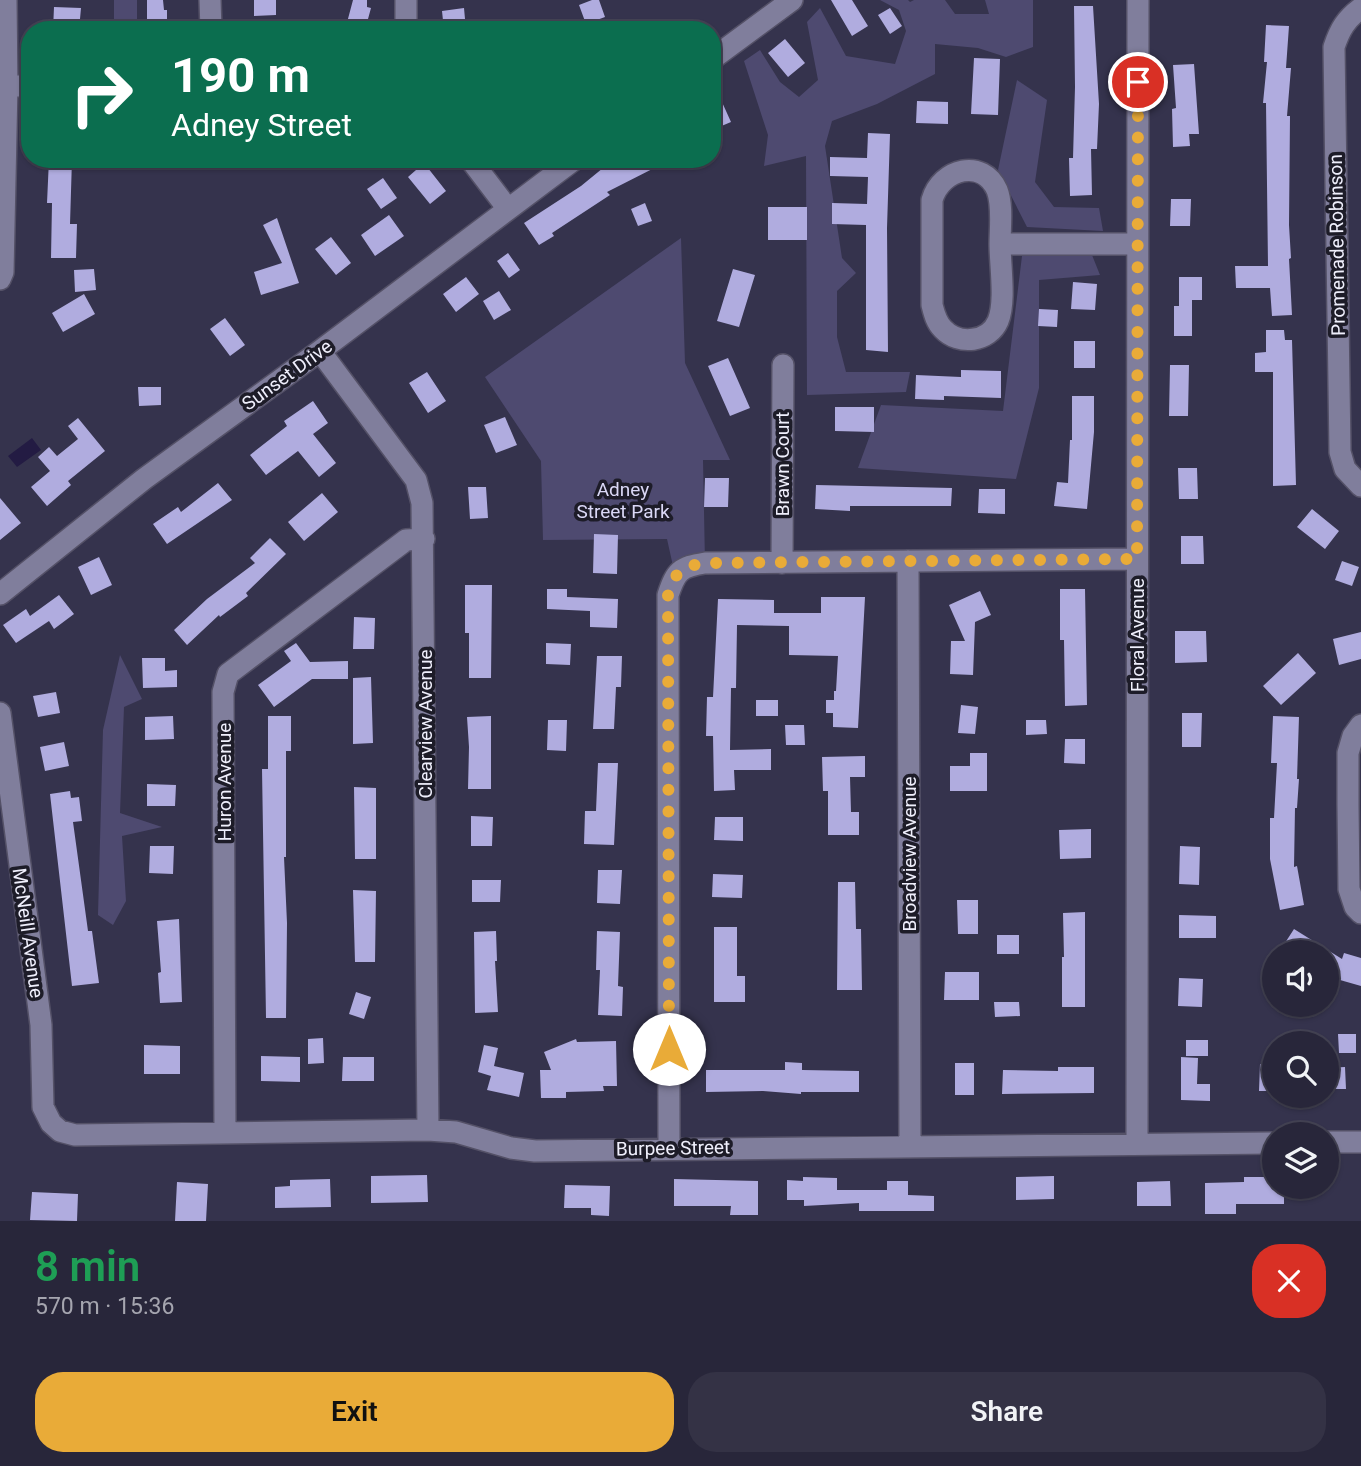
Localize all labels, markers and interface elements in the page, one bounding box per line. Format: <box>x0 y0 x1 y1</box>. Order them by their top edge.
text: 190 m <box>171 47 310 104</box>
icon: right <box>56 49 147 140</box>
pin <box>1108 52 1168 112</box>
icon: arrive <box>1119 63 1157 101</box>
text: Adney Street <box>171 106 352 144</box>
street label: Promenade Robinson <box>1324 154 1350 336</box>
street label: Sunset Drive <box>237 335 337 415</box>
street label: Brawn Court <box>771 412 794 516</box>
park label: Adney Street Park <box>576 478 670 523</box>
street label: Floral Avenue <box>1126 578 1149 692</box>
street label: Clearview Avenue <box>414 649 437 799</box>
street label: Huron Avenue <box>213 723 236 841</box>
street label: Broadview Avenue <box>898 777 921 932</box>
street label: McNeill Avenue <box>8 867 48 999</box>
map controls <box>1262 940 1339 1199</box>
button: sound <box>1262 940 1339 1017</box>
position arrow <box>632 1012 706 1086</box>
button: search <box>1262 1031 1339 1108</box>
button: layers <box>1262 1122 1339 1199</box>
street label: Burpee Street <box>616 1136 730 1160</box>
text: 8 min <box>35 1242 140 1291</box>
button: close <box>1252 1244 1326 1318</box>
text: 570 m · 15:36 <box>35 1293 174 1320</box>
button: Exit <box>35 1372 674 1452</box>
button: Share <box>688 1372 1326 1452</box>

